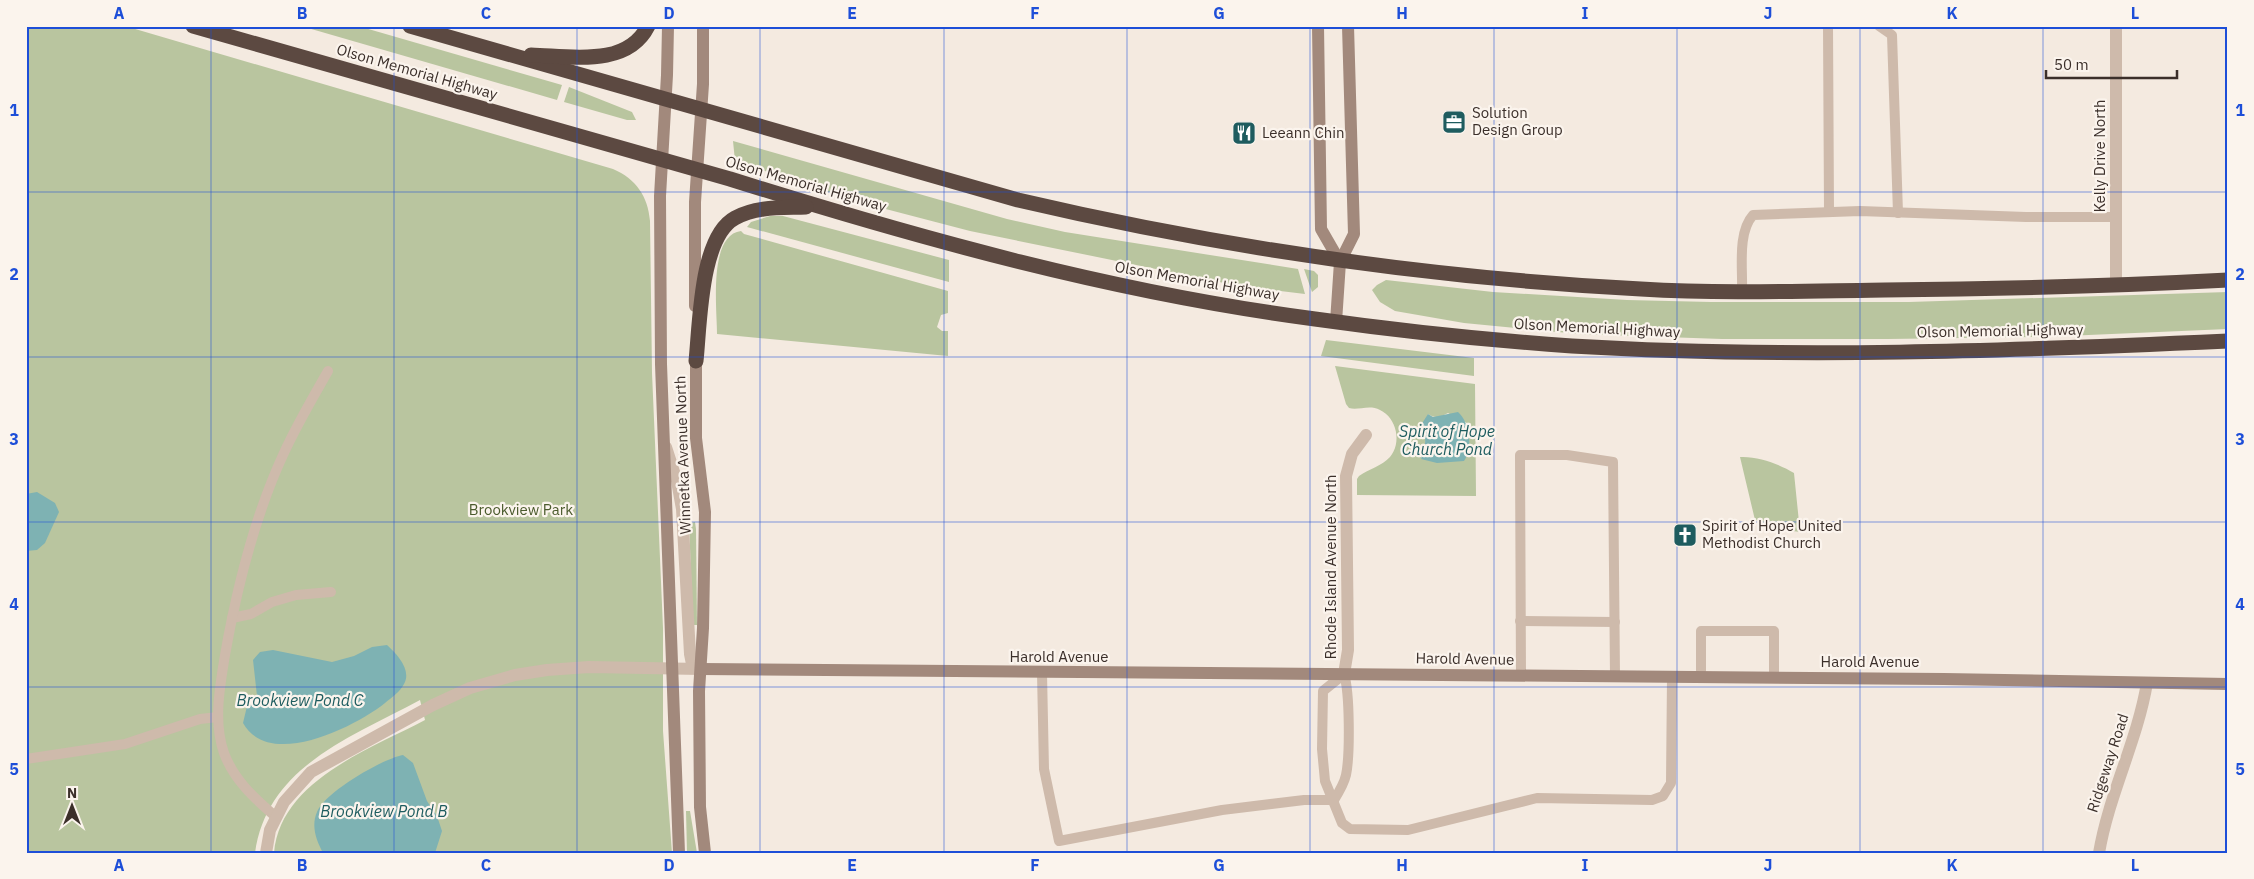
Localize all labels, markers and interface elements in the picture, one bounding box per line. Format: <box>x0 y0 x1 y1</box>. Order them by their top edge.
text: A <box>114 3 125 23</box>
text: B <box>297 3 308 23</box>
text: C <box>481 3 491 23</box>
text: D <box>663 3 675 23</box>
text: E <box>847 3 857 23</box>
text: F <box>1030 3 1040 23</box>
text: G <box>1213 3 1225 23</box>
text: H <box>1396 3 1408 23</box>
text: I <box>1582 3 1589 23</box>
text: J <box>1764 3 1772 23</box>
text: K <box>1946 3 1958 23</box>
text: L <box>2131 3 2139 23</box>
street label: Olson Memorial Highway <box>334 39 500 104</box>
scale bar <box>2046 48 2178 80</box>
text: 50 m <box>2054 55 2089 74</box>
street label: Kelly Drive North <box>2090 99 2109 213</box>
text: 1 <box>9 100 19 120</box>
text: 1 <box>2235 100 2245 120</box>
place label: Solution Design Group <box>1472 103 1563 139</box>
office icon: Solution Design Group <box>1441 109 1467 135</box>
restaurant icon: Leeann Chin <box>1231 120 1257 146</box>
place label: Leeann Chin <box>1262 123 1345 142</box>
street label: Olson Memorial Highway <box>723 151 889 216</box>
street label: Olson Memorial Highway <box>1113 257 1281 304</box>
text: 2 <box>9 264 19 284</box>
text: 2 <box>2235 264 2245 284</box>
street label: Olson Memorial Highway <box>1513 314 1681 341</box>
street label: Olson Memorial Highway <box>1916 320 2084 341</box>
street label: Winnetka Avenue North <box>670 375 695 535</box>
water label: Spirit of Hope Church Pond <box>1399 421 1495 459</box>
text: 3 <box>9 429 19 449</box>
text: 3 <box>2235 429 2245 449</box>
street label: Rhode Island Avenue North <box>1321 474 1340 660</box>
park label: Brookview Park <box>469 500 573 519</box>
place label: Spirit of Hope United Methodist Church <box>1702 516 1842 552</box>
church icon: Spirit of Hope United Methodist Church <box>1672 522 1698 548</box>
text: 4 <box>9 594 19 614</box>
text: 4 <box>2235 594 2245 614</box>
street label: Harold Avenue <box>1010 647 1108 666</box>
street label: Harold Avenue <box>1415 648 1515 669</box>
street label: Harold Avenue <box>1821 652 1919 671</box>
water label: Brookview Pond C <box>237 690 364 710</box>
street label: Ridgeway Road <box>2083 711 2132 815</box>
text: 5 <box>9 759 19 779</box>
text: 5 <box>2235 759 2245 779</box>
north arrow <box>48 782 98 832</box>
text: N <box>67 784 77 802</box>
water label: Brookview Pond B <box>320 801 448 821</box>
text: A <box>114 855 125 875</box>
text: B <box>297 855 308 875</box>
text: C <box>481 855 491 875</box>
text: D <box>663 855 675 875</box>
text: E <box>847 855 857 875</box>
text: F <box>1030 855 1040 875</box>
text: G <box>1213 855 1225 875</box>
text: H <box>1396 855 1408 875</box>
text: I <box>1582 855 1589 875</box>
text: J <box>1764 855 1772 875</box>
text: K <box>1946 855 1958 875</box>
text: L <box>2131 855 2139 875</box>

